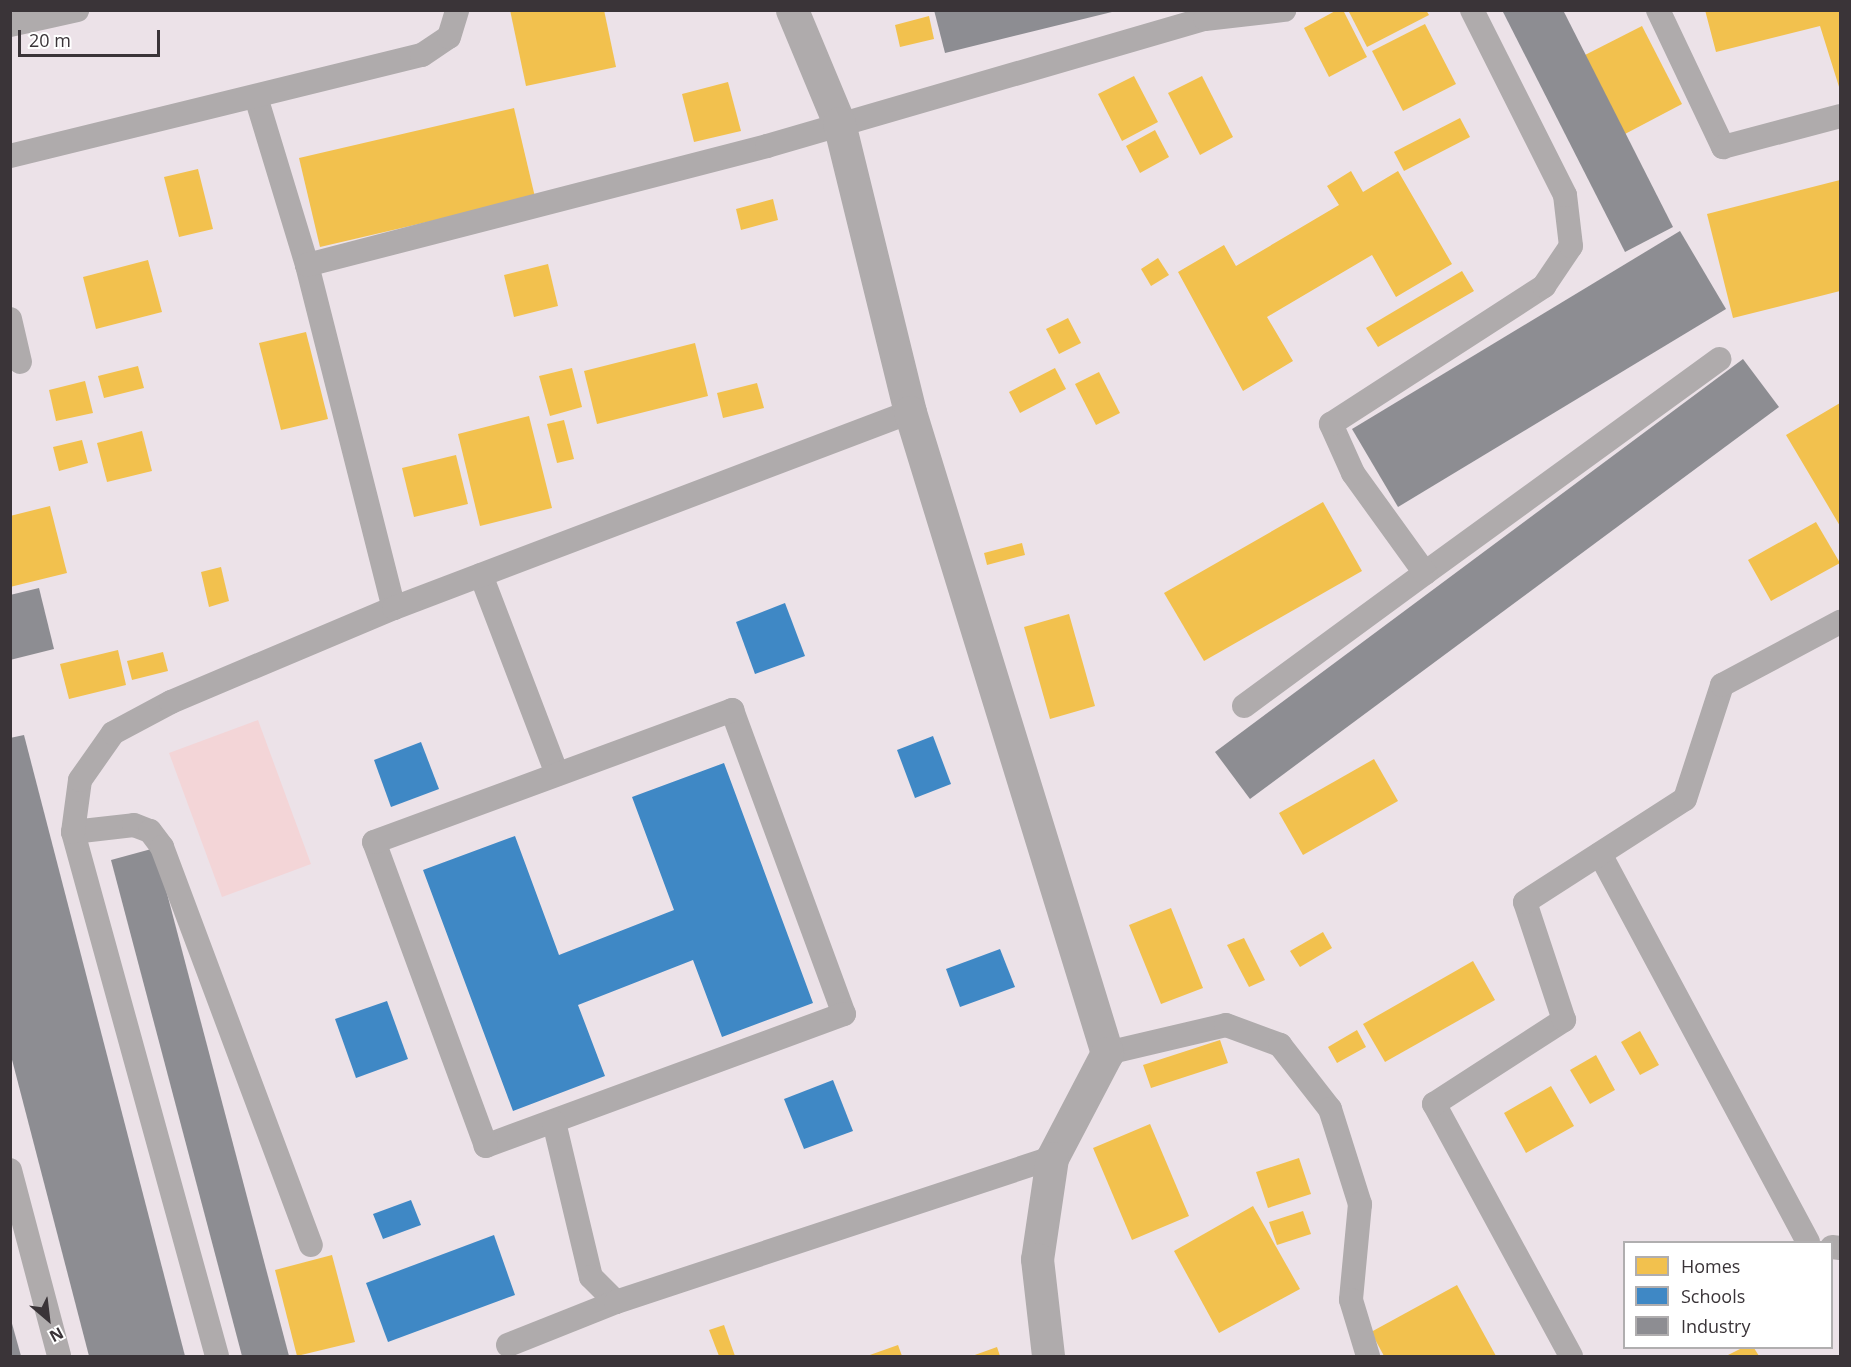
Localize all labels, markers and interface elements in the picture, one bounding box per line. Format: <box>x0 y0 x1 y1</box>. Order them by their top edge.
scale bar <box>21 18 164 56</box>
text: 20 m <box>29 28 71 52</box>
legend <box>1623 1241 1833 1349</box>
text: Homes <box>1681 1254 1740 1278</box>
text: Schools <box>1681 1284 1745 1308</box>
north arrow <box>18 1289 78 1349</box>
text: Industry <box>1681 1314 1751 1338</box>
text: N <box>46 1322 67 1348</box>

